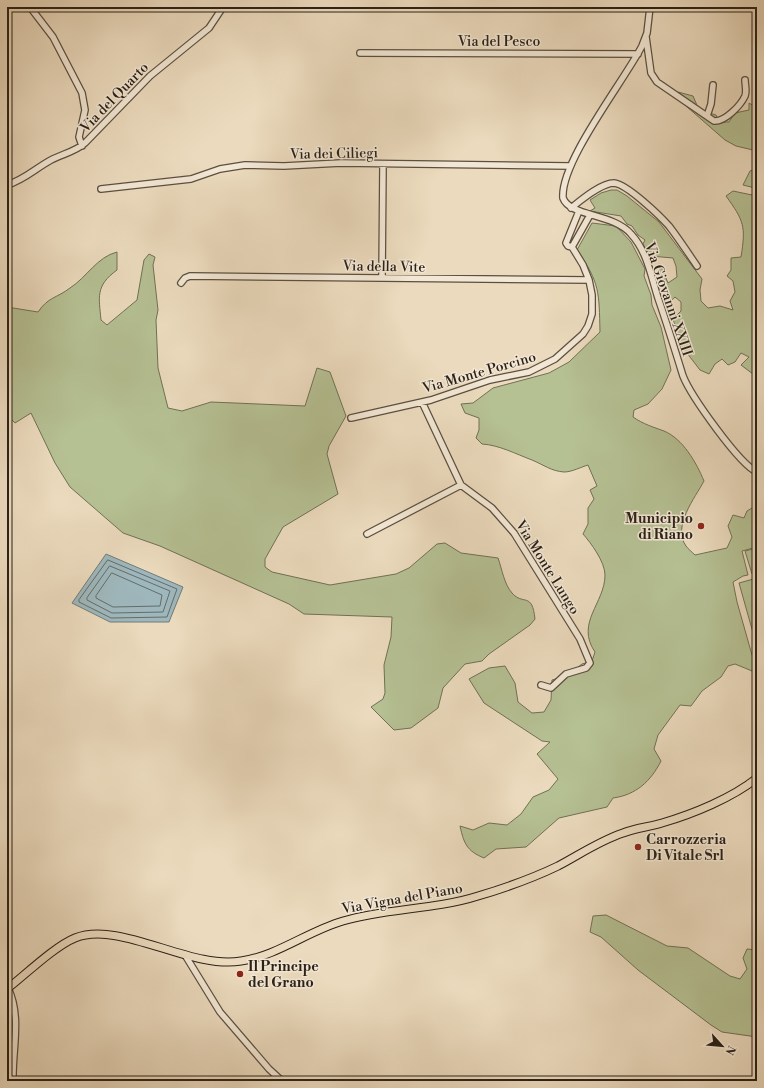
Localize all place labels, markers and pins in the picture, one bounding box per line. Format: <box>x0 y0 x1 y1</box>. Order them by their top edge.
place label: Municipio di Riano <box>625 510 693 544</box>
marker: Municipio di Riano <box>696 521 706 531</box>
place label: Carrozzeria Di Vitale Srl <box>646 831 727 865</box>
marker: Carrozzeria Di Vitale Srl <box>633 842 643 852</box>
place label: Il Principe del Grano <box>248 958 319 992</box>
marker: Il Principe del Grano <box>235 969 245 979</box>

